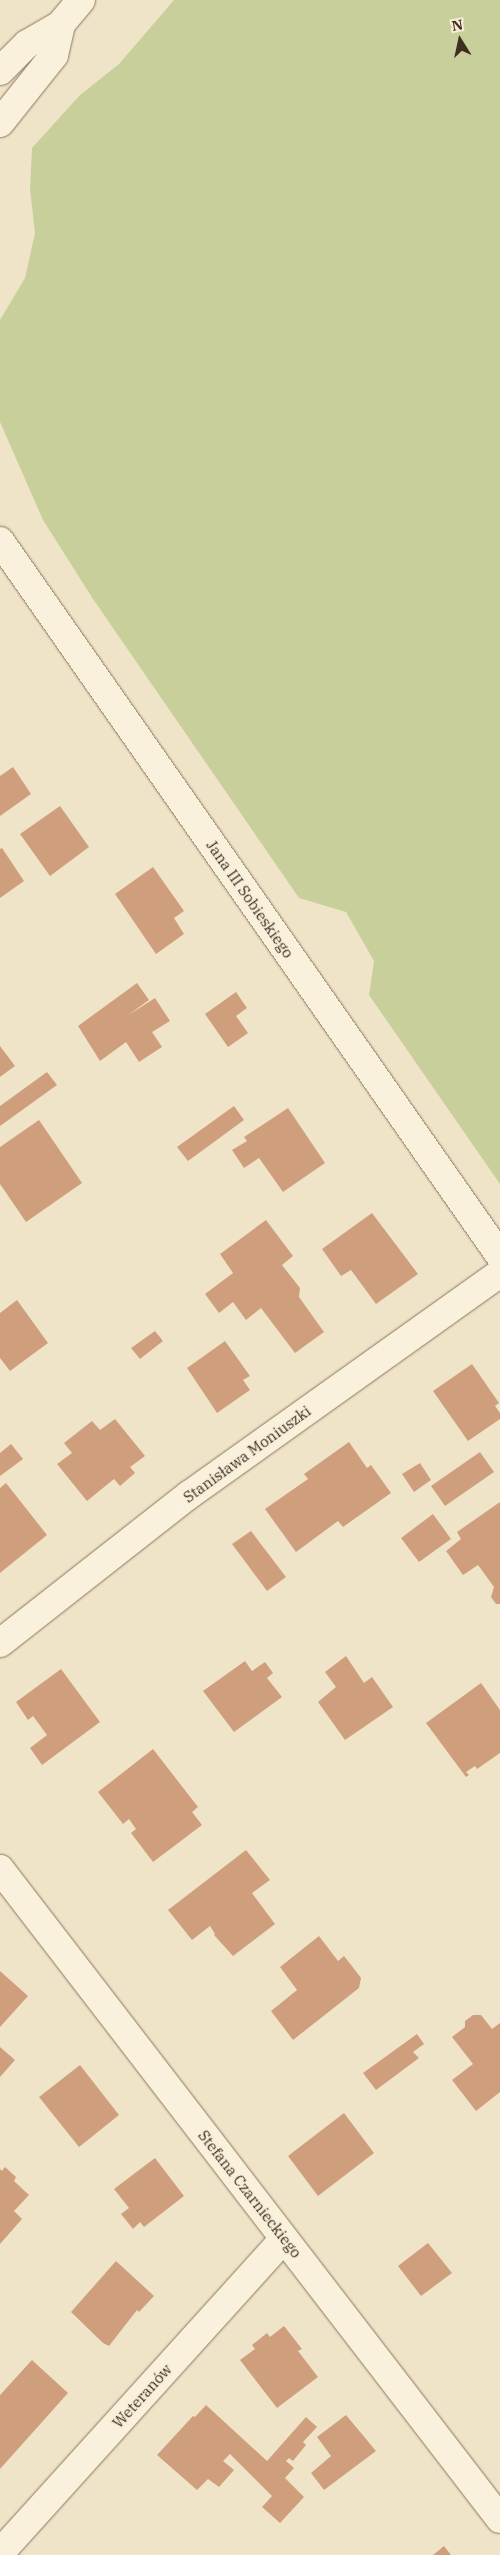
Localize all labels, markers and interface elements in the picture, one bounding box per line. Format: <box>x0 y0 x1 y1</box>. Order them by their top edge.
north arrow <box>435 15 485 65</box>
text: N <box>450 15 464 35</box>
street label: Jana III Sobieskiego <box>203 837 297 961</box>
street label: Stanisława Moniuszki <box>180 1402 314 1506</box>
street label: Stefana Czarnieckiego <box>195 2127 305 2261</box>
street label: Weteranów <box>109 2360 175 2432</box>

